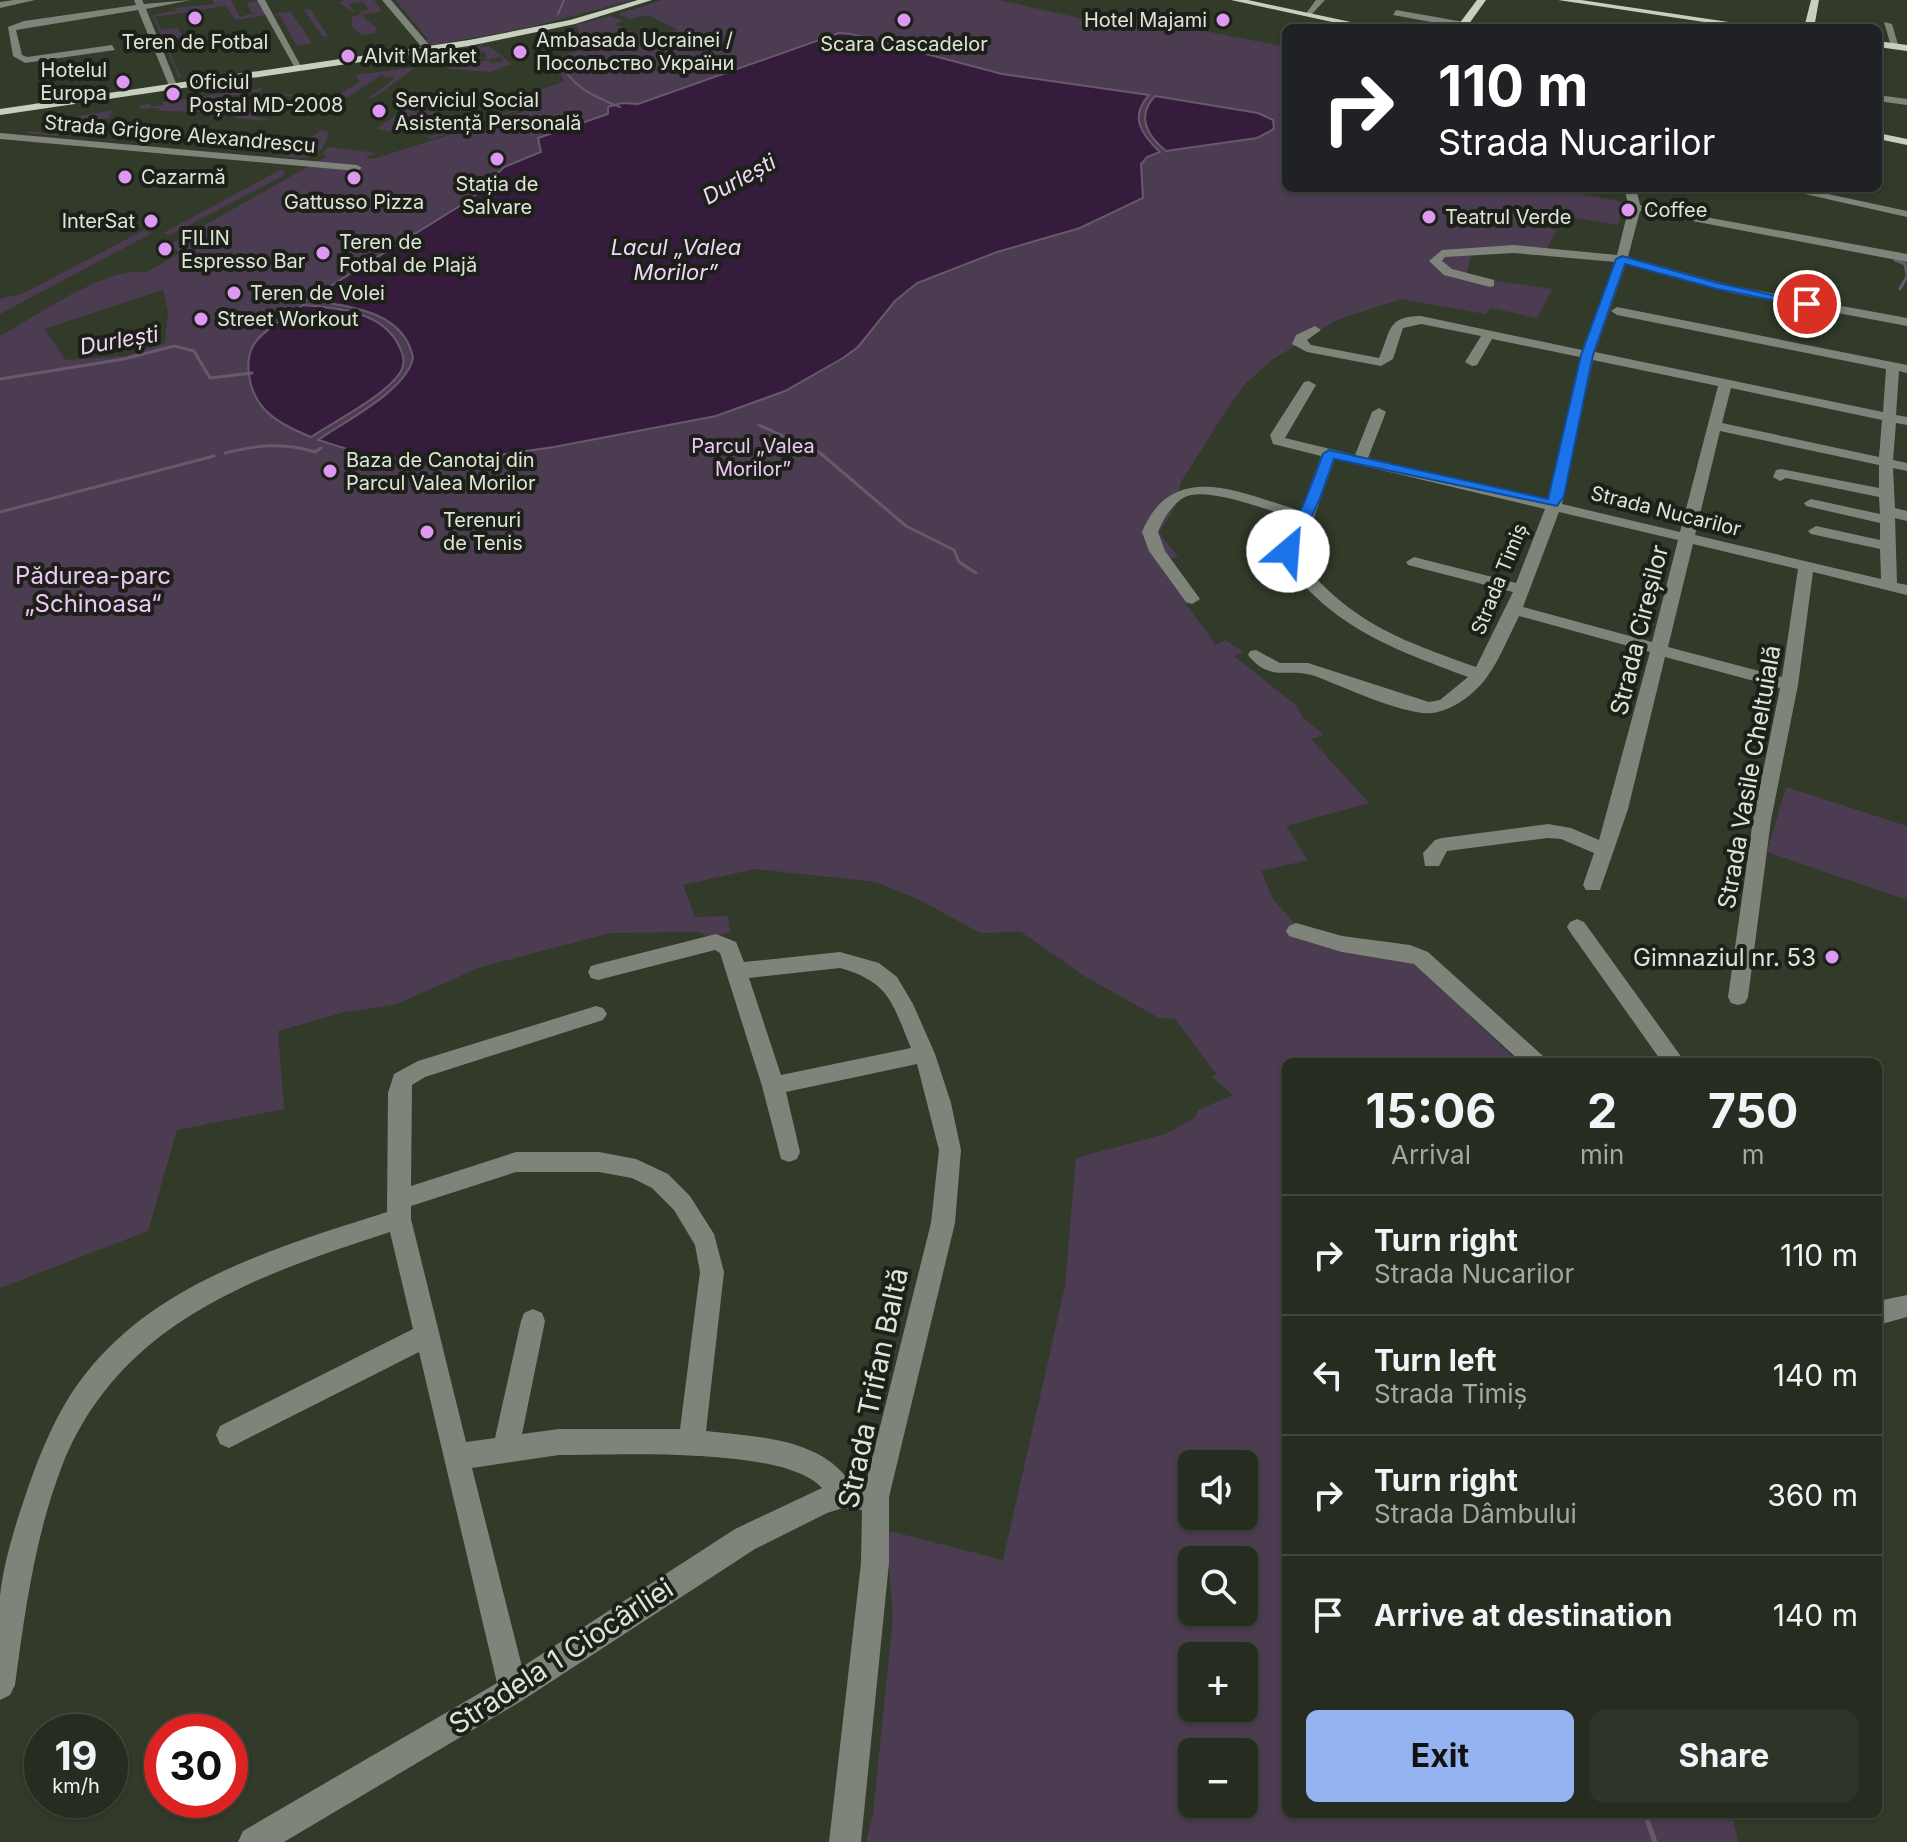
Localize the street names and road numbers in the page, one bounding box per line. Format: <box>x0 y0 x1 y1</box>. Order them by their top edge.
street label: Strada Grigore Alexandrescu <box>43 110 317 158</box>
street label: Strada Nucarilor <box>1588 481 1744 541</box>
street label: Strada Timiș <box>1466 520 1532 638</box>
street label: Strada Cireșilor <box>1604 542 1674 718</box>
street label: Strada Vasile Cheltuială <box>1712 643 1786 911</box>
street label: Strada Trifan Baltă <box>831 1265 915 1511</box>
street label: Stradela 1 Ciocârliei <box>443 1571 679 1741</box>

